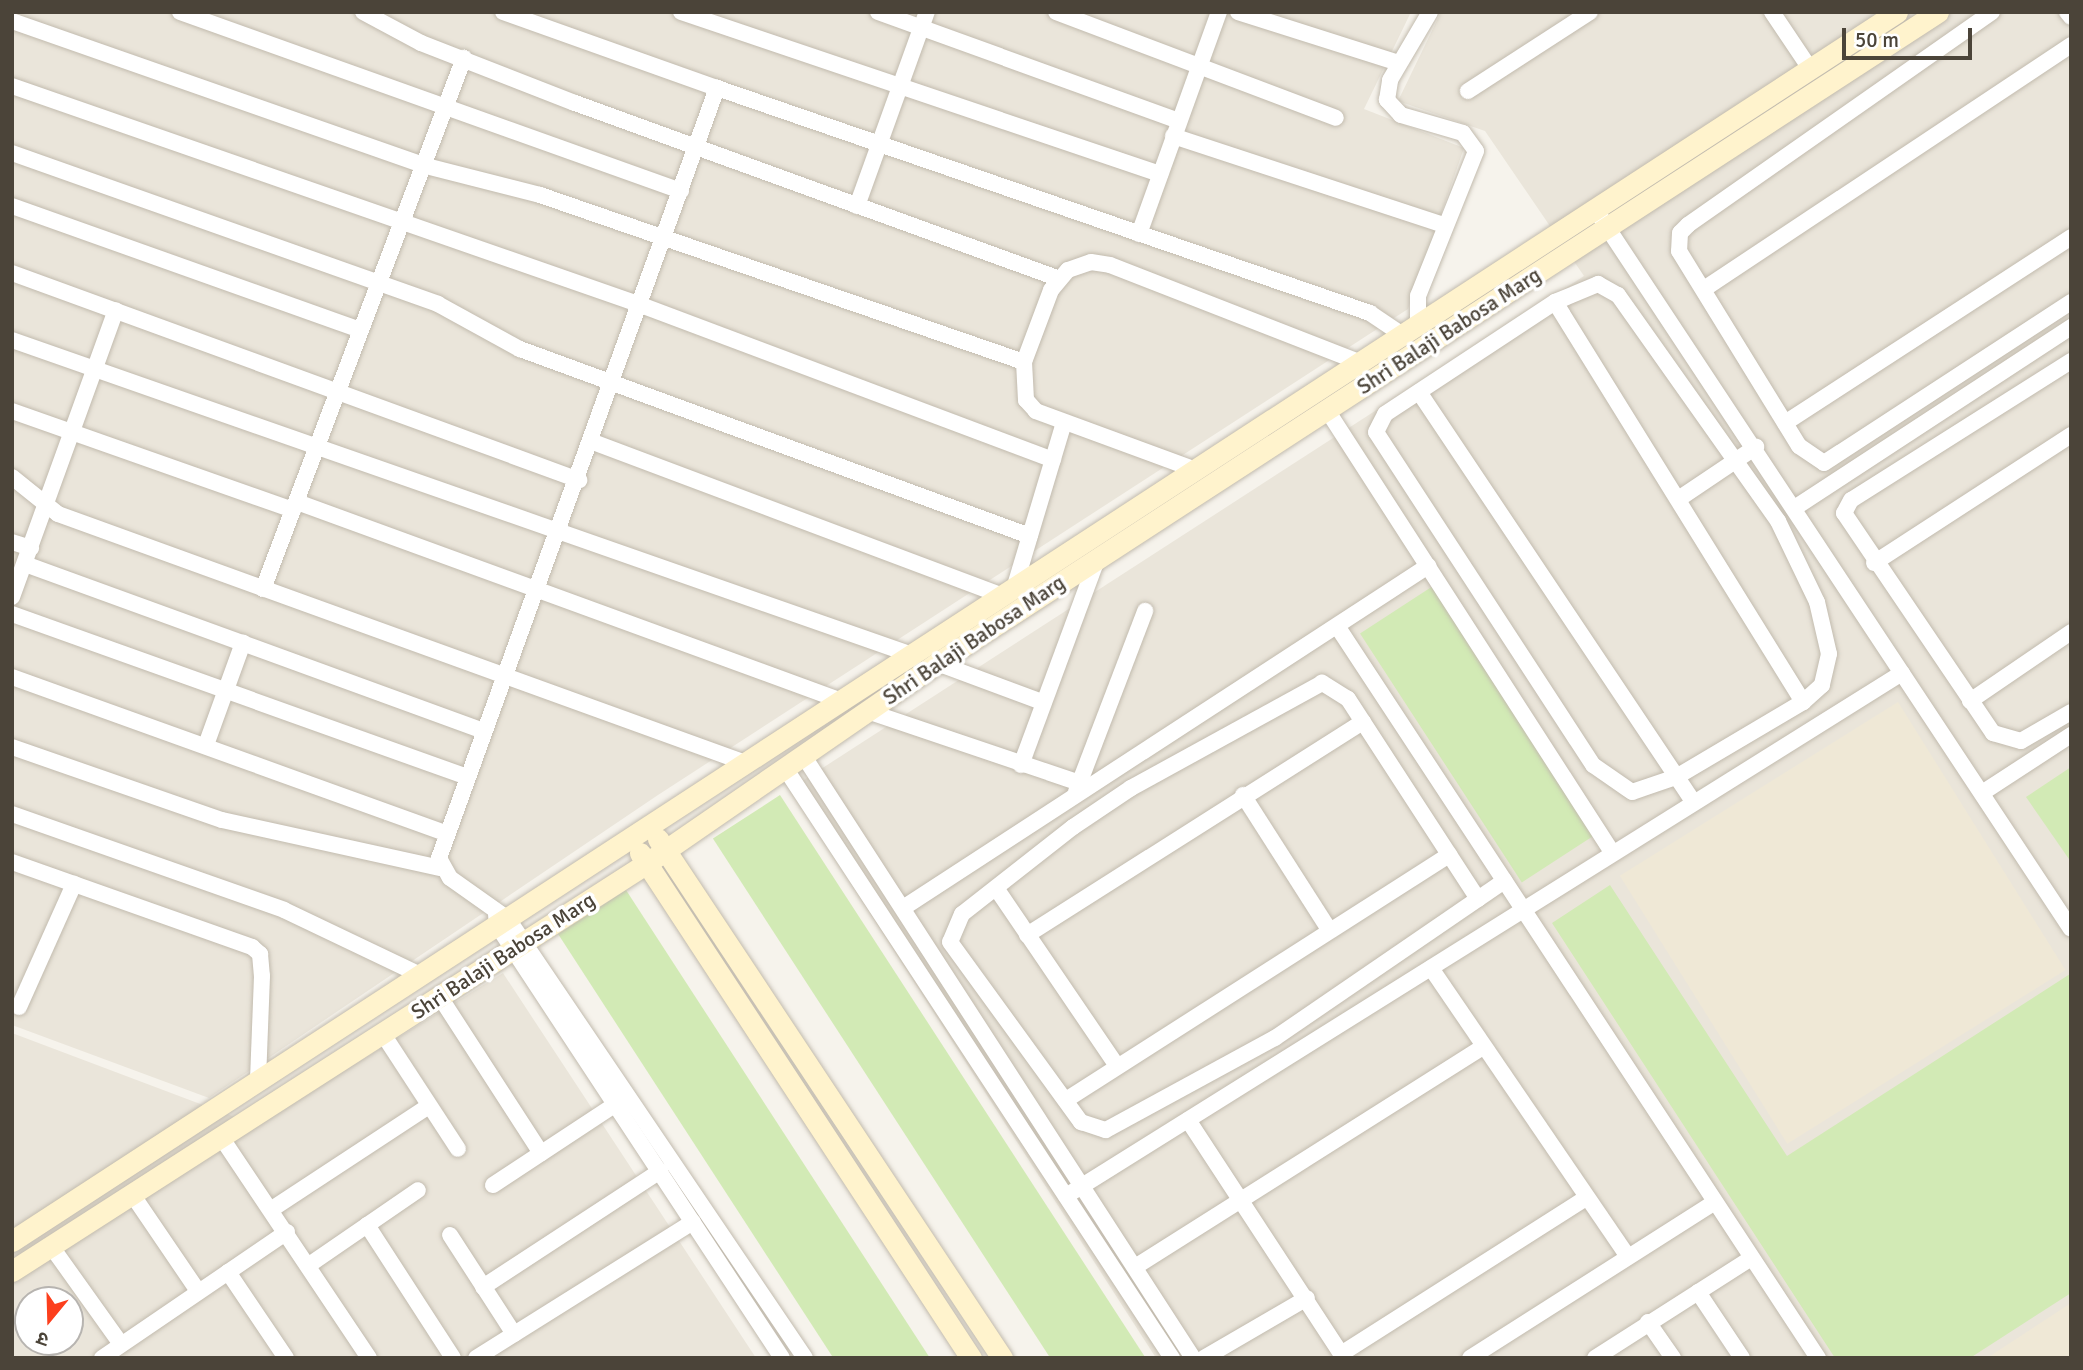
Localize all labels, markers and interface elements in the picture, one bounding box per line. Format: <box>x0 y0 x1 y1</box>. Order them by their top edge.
scale bar <box>1845 14 1974 58</box>
text: 50 m <box>1855 27 1899 53</box>
street label: Shri Balaji Babosa Marg <box>1352 262 1546 400</box>
street label: Shri Balaji Babosa Marg <box>878 570 1070 710</box>
street label: Shri Balaji Babosa Marg <box>406 887 600 1025</box>
north arrow <box>14 1286 84 1356</box>
text: उ <box>34 1326 52 1352</box>

